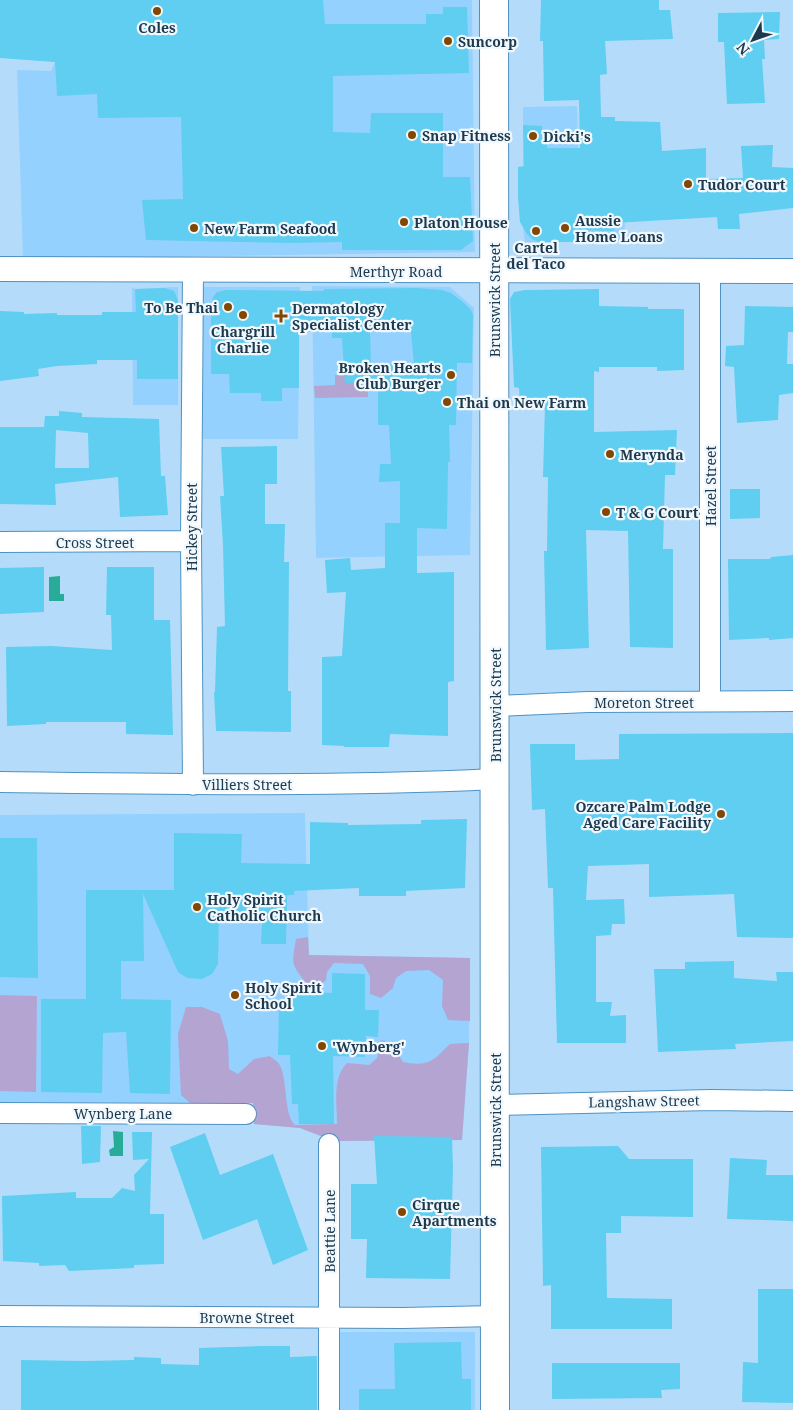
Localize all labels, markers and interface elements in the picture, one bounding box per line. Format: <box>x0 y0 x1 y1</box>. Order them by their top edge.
marker: Coles <box>151 5 163 17</box>
north arrow <box>728 15 778 65</box>
place label: Coles <box>138 18 176 37</box>
place label: Suncorp <box>458 32 517 51</box>
marker: Suncorp <box>442 35 454 47</box>
text: N <box>732 38 754 59</box>
place label: Snap Fitness <box>422 126 511 145</box>
place label: Dicki's <box>543 127 591 146</box>
marker: Snap Fitness <box>406 129 418 141</box>
marker: Dicki's <box>527 130 539 142</box>
place label: Tudor Court <box>698 175 786 194</box>
marker: Tudor Court <box>682 178 694 190</box>
place label: Aussie Home Loans <box>575 211 663 246</box>
place label: Platon House <box>414 213 508 232</box>
marker: Platon House <box>398 216 410 228</box>
place label: New Farm Seafood <box>204 219 336 238</box>
marker: New Farm Seafood <box>188 222 200 234</box>
marker: Aussie Home Loans <box>559 222 571 234</box>
marker: Cartel del Taco <box>530 225 542 237</box>
place label: Cartel del Taco <box>507 238 565 273</box>
street label: Brunswick Street <box>485 243 504 357</box>
street label: Merthyr Road <box>350 262 443 281</box>
place label: To Be Thai <box>144 298 218 317</box>
place label: Dermatology Specialist Center <box>292 299 412 334</box>
marker: To Be Thai <box>222 301 234 313</box>
marker: Chargrill Charlie <box>237 309 249 321</box>
marker: Dermatology Specialist Center <box>274 309 288 323</box>
place label: Chargrill Charlie <box>211 322 275 357</box>
place label: Broken Hearts Club Burger <box>338 358 442 393</box>
marker: Broken Hearts Club Burger <box>445 369 457 381</box>
place label: Thai on New Farm <box>457 393 587 412</box>
marker: Thai on New Farm <box>441 396 453 408</box>
place label: Merynda <box>620 445 684 464</box>
street label: Hazel Street <box>701 446 720 526</box>
marker: Merynda <box>604 448 616 460</box>
street label: Hickey Street <box>182 483 201 571</box>
place label: T & G Court <box>616 503 699 522</box>
marker: T & G Court <box>600 506 612 518</box>
street label: Cross Street <box>56 533 134 552</box>
street label: Brunswick Street <box>486 648 505 762</box>
street label: Moreton Street <box>594 693 694 712</box>
street label: Villiers Street <box>202 775 292 794</box>
place label: Ozcare Palm Lodge Aged Care Facility <box>575 797 712 832</box>
marker: Ozcare Palm Lodge Aged Care Facility <box>715 808 727 820</box>
place label: Holy Spirit Catholic Church <box>207 890 321 925</box>
marker: Holy Spirit Catholic Church <box>191 901 203 913</box>
place label: Holy Spirit School <box>245 978 322 1013</box>
marker: Holy Spirit School <box>229 989 241 1001</box>
place label: 'Wynberg' <box>332 1037 405 1056</box>
marker: 'Wynberg' <box>316 1040 328 1052</box>
street label: Brunswick Street <box>486 1053 505 1167</box>
street label: Langshaw Street <box>588 1091 700 1111</box>
street label: Wynberg Lane <box>74 1104 172 1123</box>
street label: Beattie Lane <box>320 1189 339 1273</box>
place label: Cirque Apartments <box>412 1195 497 1230</box>
marker: Cirque Apartments <box>396 1206 408 1218</box>
street label: Browne Street <box>199 1308 295 1327</box>

